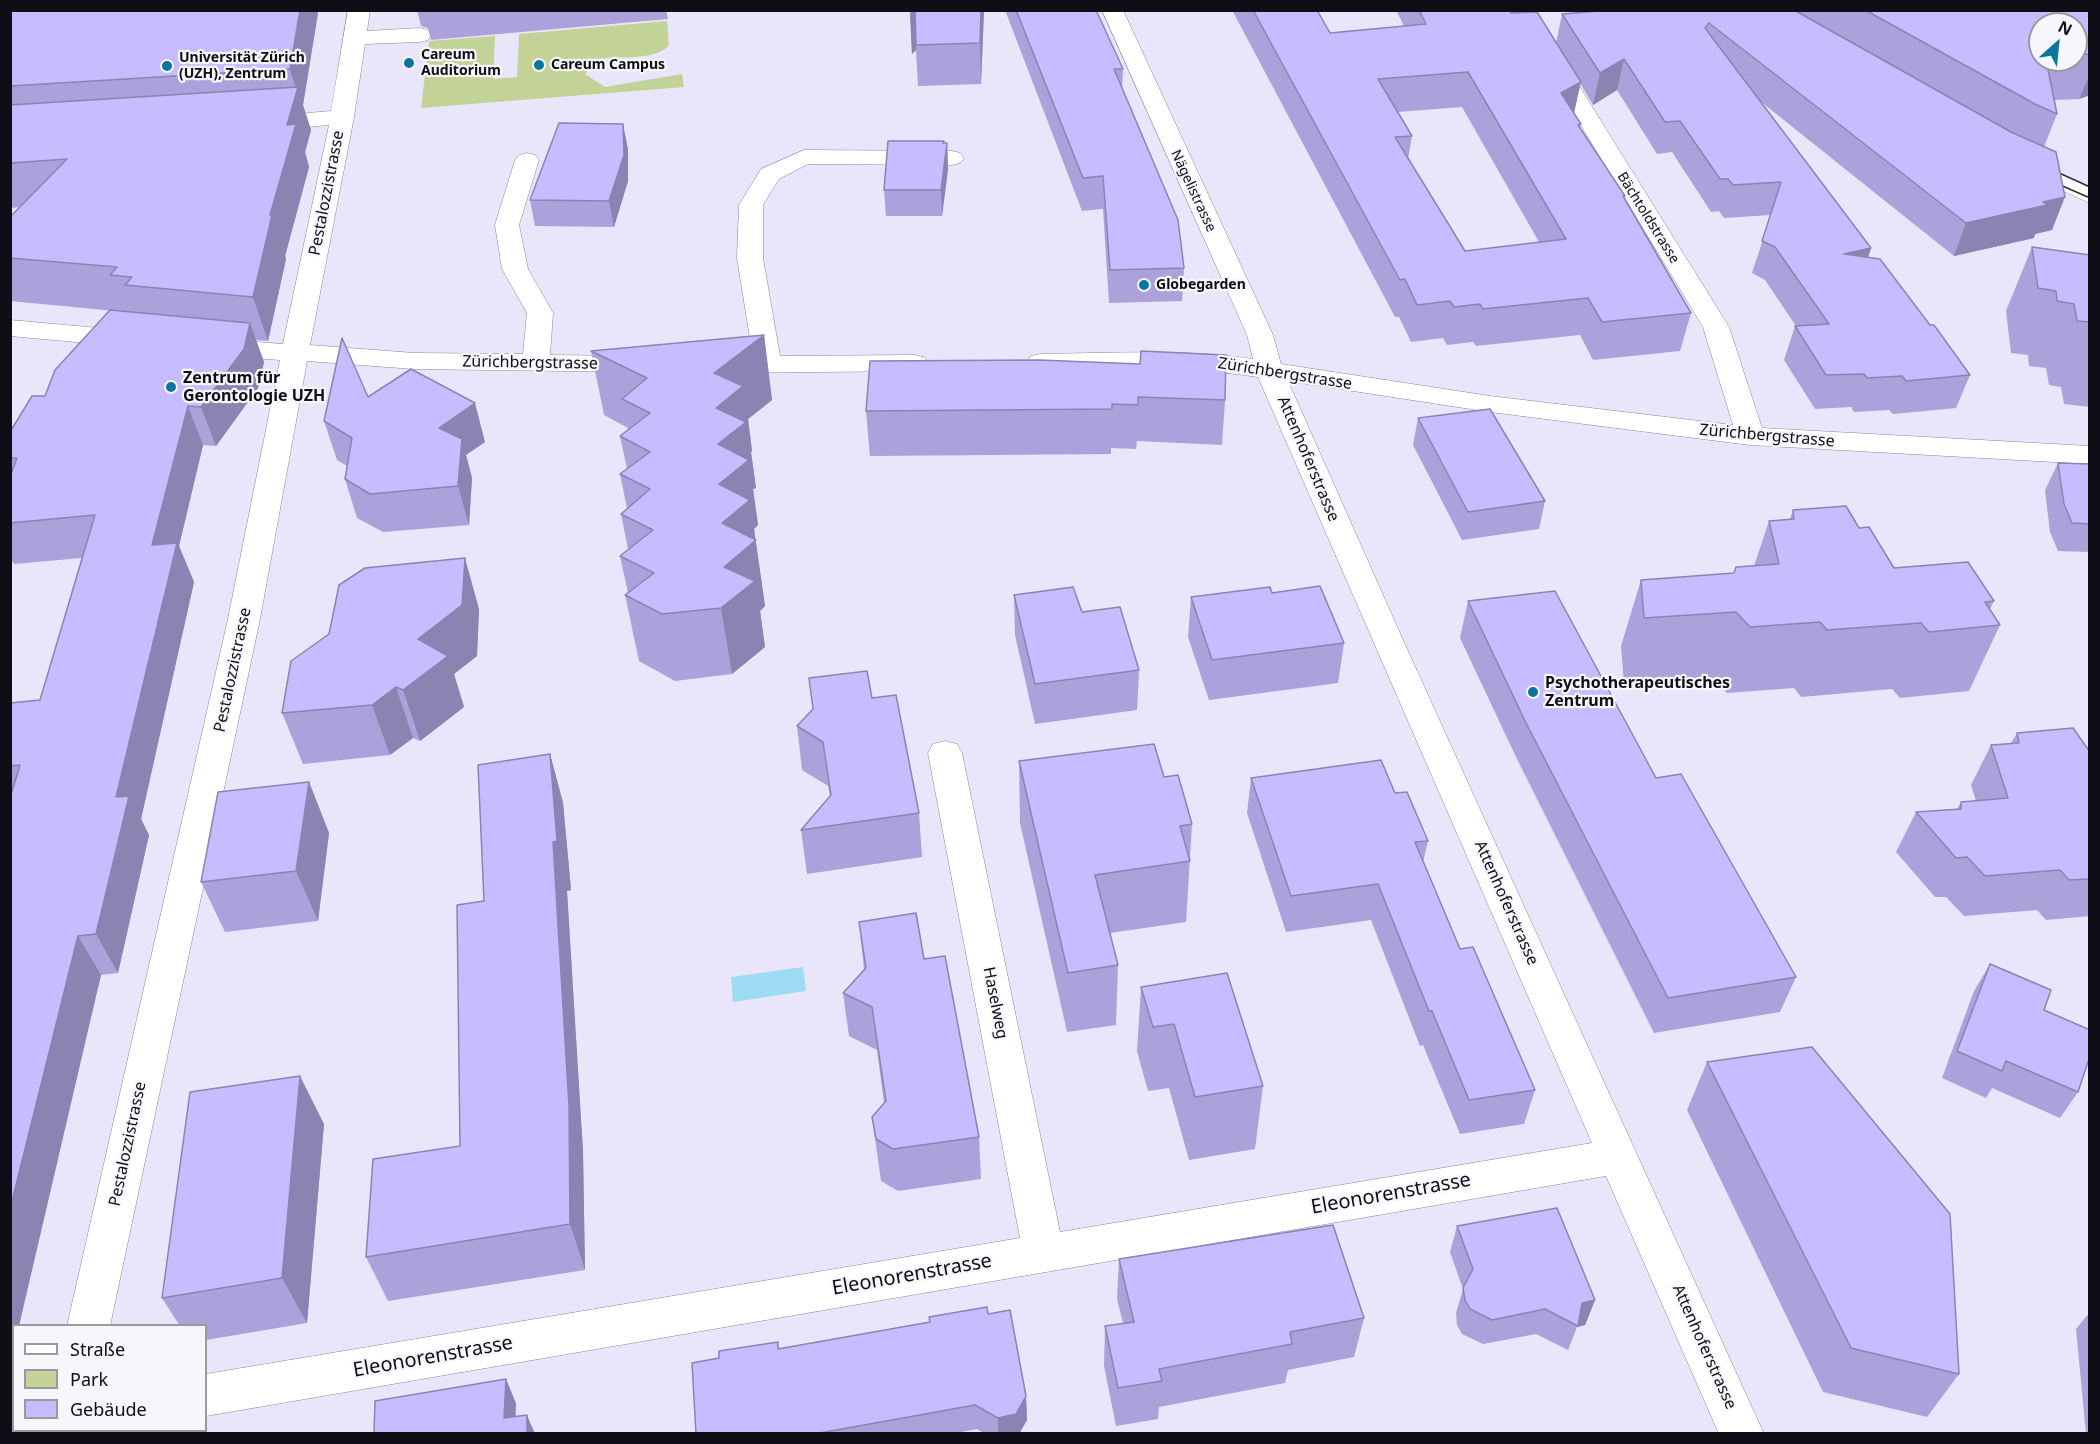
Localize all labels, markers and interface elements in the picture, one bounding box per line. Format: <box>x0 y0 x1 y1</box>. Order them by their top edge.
north arrow <box>2028 12 2088 72</box>
text: N <box>2054 15 2076 40</box>
place label: Careum Auditorium <box>421 47 501 80</box>
place label: Universität Zürich (UZH), Zentrum <box>179 50 305 82</box>
marker: Careum Auditorium <box>402 56 416 70</box>
place label: Careum Campus <box>551 57 665 73</box>
marker: Careum Campus <box>532 58 546 72</box>
marker: Universität Zürich (UZH), Zentrum <box>160 59 174 73</box>
street label: Pestalozzistrasse <box>305 129 349 257</box>
street label: Nägelistrasse <box>1167 147 1219 235</box>
street label: Bächtoldstrasse <box>1613 169 1683 267</box>
place label: Globegarden <box>1156 277 1246 293</box>
marker: Globegarden <box>1137 278 1151 292</box>
street label: Zürichbergstrasse <box>462 352 598 374</box>
street label: Zürichbergstrasse <box>1217 354 1353 394</box>
place label: Zentrum für Gerontologie UZH <box>183 368 325 406</box>
marker: Zentrum für Gerontologie UZH <box>164 380 178 394</box>
street label: Attenhoferstrasse <box>1273 393 1343 525</box>
street label: Zürichbergstrasse <box>1699 421 1835 451</box>
street label: Pestalozzistrasse <box>210 606 256 734</box>
place label: Psychotherapeutisches Zentrum <box>1545 673 1730 711</box>
marker: Psychotherapeutisches Zentrum <box>1526 685 1540 699</box>
street label: Attenhoferstrasse <box>1470 838 1542 968</box>
street label: Haselweg <box>979 965 1011 1041</box>
street label: Pestalozzistrasse <box>105 1080 151 1208</box>
street label: Eleonorenstrasse <box>1309 1168 1473 1220</box>
street label: Eleonorenstrasse <box>830 1249 994 1301</box>
street label: Attenhoferstrasse <box>1668 1282 1740 1412</box>
legend <box>12 1324 207 1432</box>
street label: Eleonorenstrasse <box>351 1331 515 1383</box>
text: Straße <box>70 1337 125 1361</box>
text: Park <box>70 1367 108 1391</box>
text: Gebäude <box>70 1397 147 1421</box>

